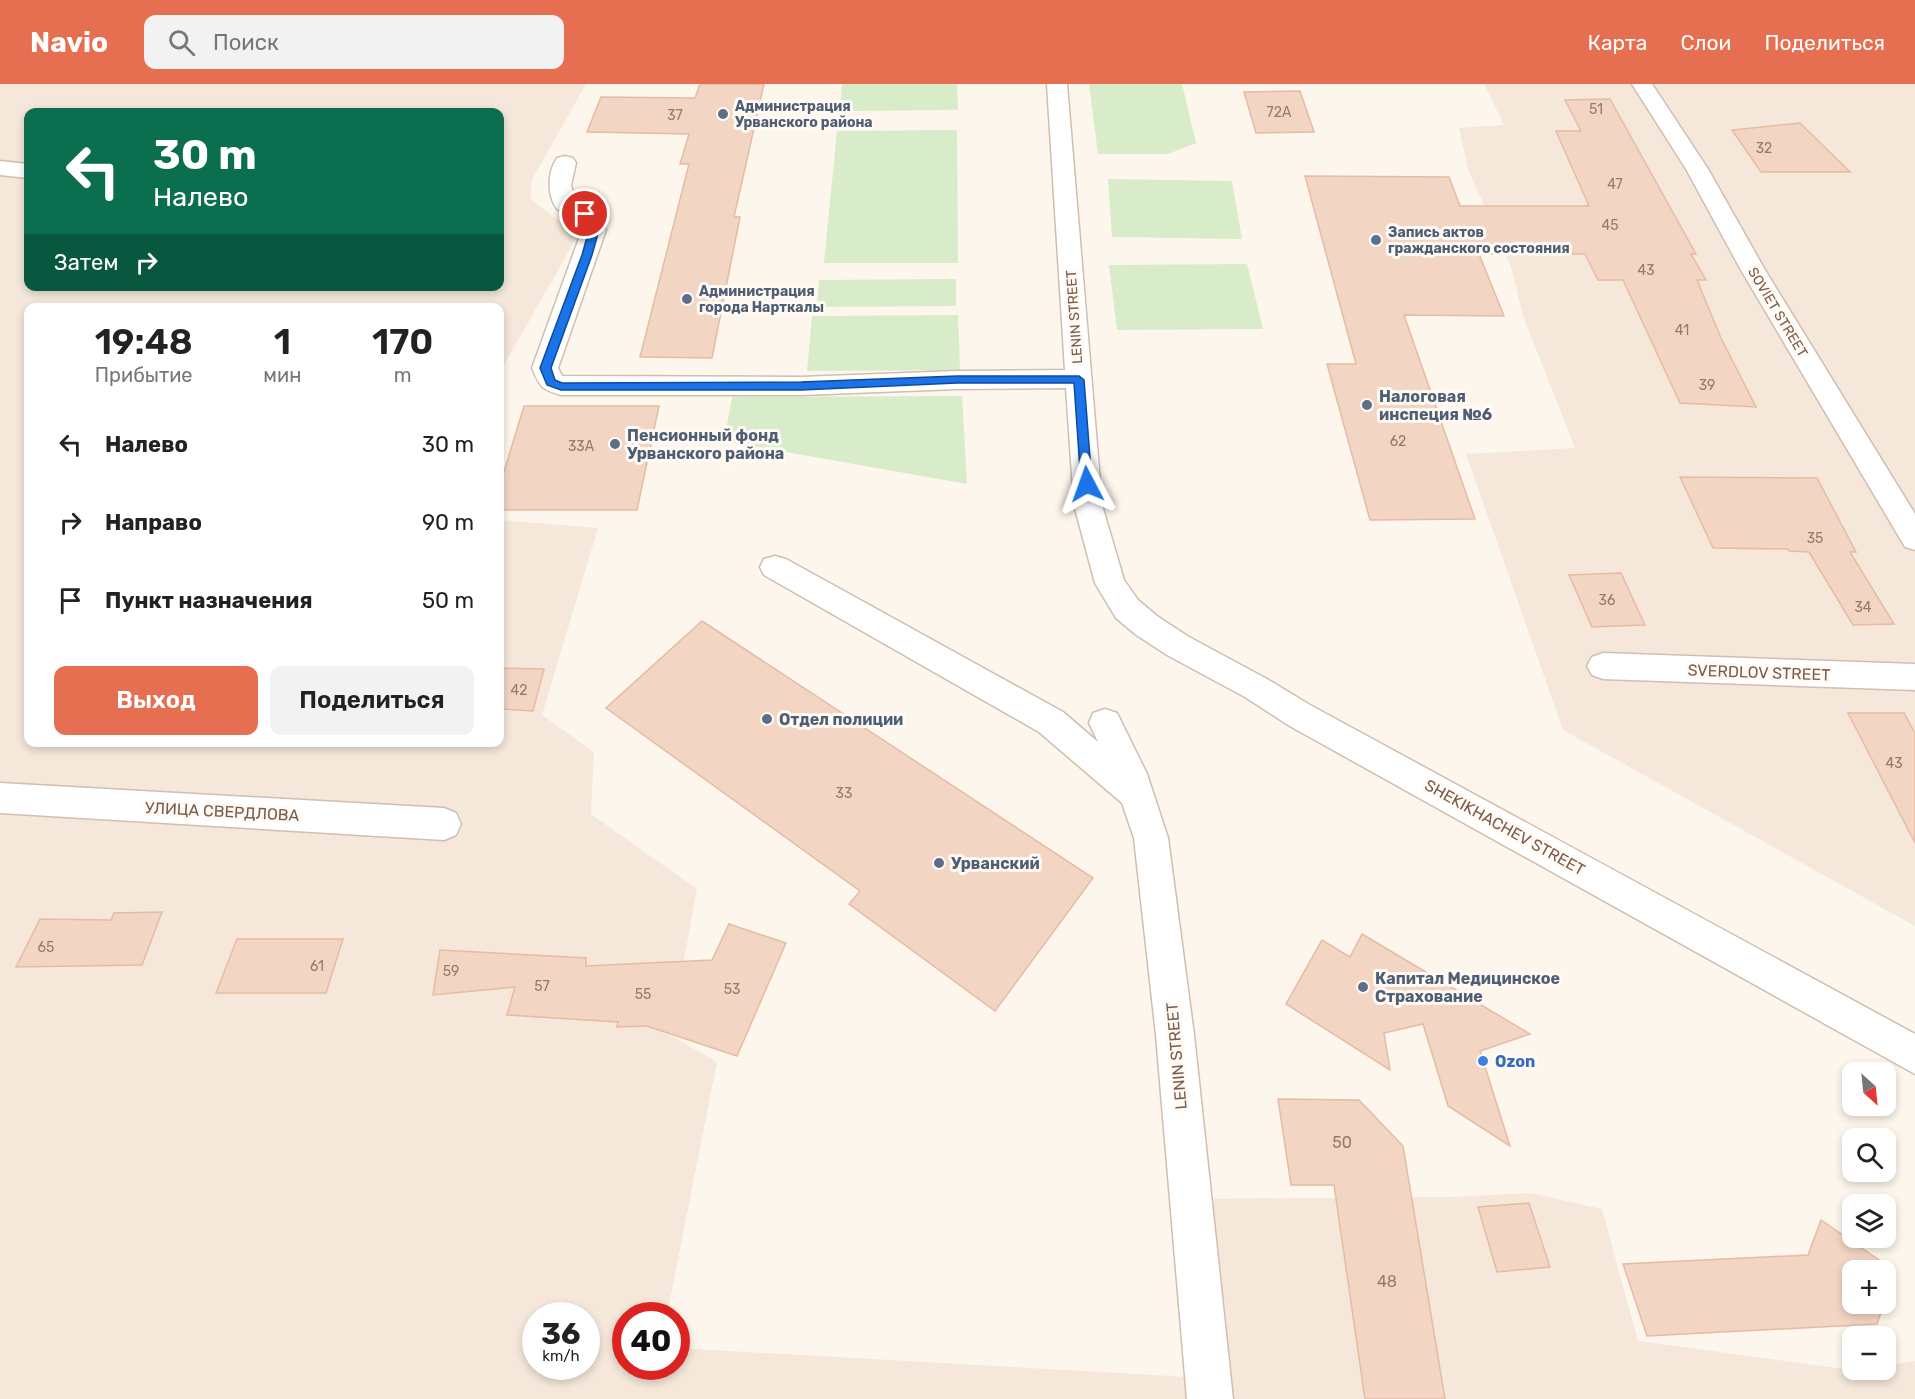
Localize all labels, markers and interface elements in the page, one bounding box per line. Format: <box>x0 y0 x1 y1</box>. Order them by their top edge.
search box <box>144 15 564 69</box>
text: Navio <box>30 26 108 59</box>
icon: search <box>165 26 198 59</box>
text: Поиск <box>213 29 279 56</box>
text: Карта <box>1587 30 1647 55</box>
text: Слои <box>1680 30 1731 55</box>
text: Поделиться <box>1764 30 1885 55</box>
place label: Администрация Урванского района <box>735 98 873 131</box>
house number: 51 <box>1589 101 1603 118</box>
house number: 72А <box>1267 104 1292 121</box>
house number: 37 <box>667 107 683 124</box>
marker: Администрация Урванского района <box>716 107 730 121</box>
text: 30 m <box>153 130 257 180</box>
icon: left <box>54 132 132 210</box>
house number: 32 <box>1756 140 1772 157</box>
house number: 47 <box>1607 176 1623 193</box>
text: Налево <box>153 181 249 213</box>
pin <box>559 188 610 239</box>
icon: arrive <box>568 197 601 230</box>
house number: 45 <box>1601 217 1619 234</box>
place label: Запись актов гражданского состояния <box>1388 224 1570 257</box>
marker: Запись актов гражданского состояния <box>1369 233 1383 247</box>
icon: right <box>130 246 163 279</box>
text: Затем <box>54 249 118 276</box>
house number: 43 <box>1637 262 1655 279</box>
street label: SOVIET STREET <box>1744 264 1811 360</box>
street label: LENIN STREET <box>1063 269 1086 364</box>
place label: Администрация города Нарткалы <box>699 283 824 316</box>
marker: Администрация города Нарткалы <box>680 292 694 306</box>
text: 19:48 <box>95 320 193 363</box>
text: 1 <box>274 320 291 363</box>
text: 170 <box>372 320 433 363</box>
house number: 41 <box>1675 322 1689 339</box>
text: Прибытие <box>95 363 193 387</box>
text: мин <box>263 363 301 387</box>
text: m <box>394 363 412 387</box>
house number: 39 <box>1699 377 1715 394</box>
place label: Налоговая инспеция №6 <box>1379 387 1492 424</box>
marker: Налоговая инспеция №6 <box>1360 398 1374 412</box>
place label: Пенсионный фонд Урванского района <box>627 426 784 463</box>
icon: left <box>54 428 87 461</box>
text: Налево <box>105 431 188 458</box>
text: 30 m <box>422 431 474 458</box>
house number: 62 <box>1390 433 1406 450</box>
marker: Пенсионный фонд Урванского района <box>608 437 622 451</box>
house number: 33А <box>568 438 595 455</box>
position arrow <box>1055 452 1119 516</box>
icon: right <box>54 506 87 539</box>
text: Направо <box>105 509 202 536</box>
text: 90 m <box>422 509 474 536</box>
house number: 35 <box>1807 530 1823 547</box>
icon: arrive <box>54 584 87 617</box>
text: Пункт назначения <box>105 587 313 614</box>
text: 50 m <box>422 587 474 614</box>
house number: 36 <box>1599 592 1615 609</box>
house number: 34 <box>1854 599 1872 616</box>
street label: SVERDLOV STREET <box>1687 661 1831 684</box>
button: Выход <box>54 666 258 735</box>
button: Поделиться <box>270 666 474 735</box>
house number: 42 <box>511 682 527 699</box>
place label: Отдел полиции <box>779 710 903 729</box>
marker: Отдел полиции <box>760 712 774 726</box>
house number: 43 <box>1885 755 1903 772</box>
street label: SHEKIKHACHEV STREET <box>1421 775 1588 879</box>
house number: 33 <box>836 785 852 802</box>
street label: УЛИЦА СВЕРДЛОВА <box>144 798 300 825</box>
place label: Урванский <box>951 854 1040 873</box>
marker: Урванский <box>932 856 946 870</box>
house number: 65 <box>38 939 54 956</box>
house number: 61 <box>310 958 324 975</box>
house number: 59 <box>443 963 459 980</box>
place label: Капитал Медицинское Страхование <box>1375 969 1560 1006</box>
house number: 57 <box>534 978 550 995</box>
marker: Капитал Медицинское Страхование <box>1356 980 1370 994</box>
house number: 53 <box>724 981 740 998</box>
house number: 55 <box>635 986 651 1003</box>
street label: LENIN STREET <box>1162 1002 1191 1110</box>
place label: Ozon <box>1495 1052 1535 1071</box>
marker: Ozon <box>1476 1054 1490 1068</box>
north arrow <box>1842 1062 1896 1116</box>
map controls <box>1842 1062 1896 1380</box>
button: search <box>1842 1128 1896 1182</box>
house number: 50 <box>1332 1133 1352 1152</box>
button: layers <box>1842 1194 1896 1248</box>
button: + <box>1842 1260 1896 1314</box>
house number: 48 <box>1377 1272 1397 1291</box>
speed limit sign: 40 <box>612 1302 690 1380</box>
text: 36 <box>541 1316 581 1352</box>
button: − <box>1842 1326 1896 1380</box>
text: km/h <box>542 1347 580 1365</box>

